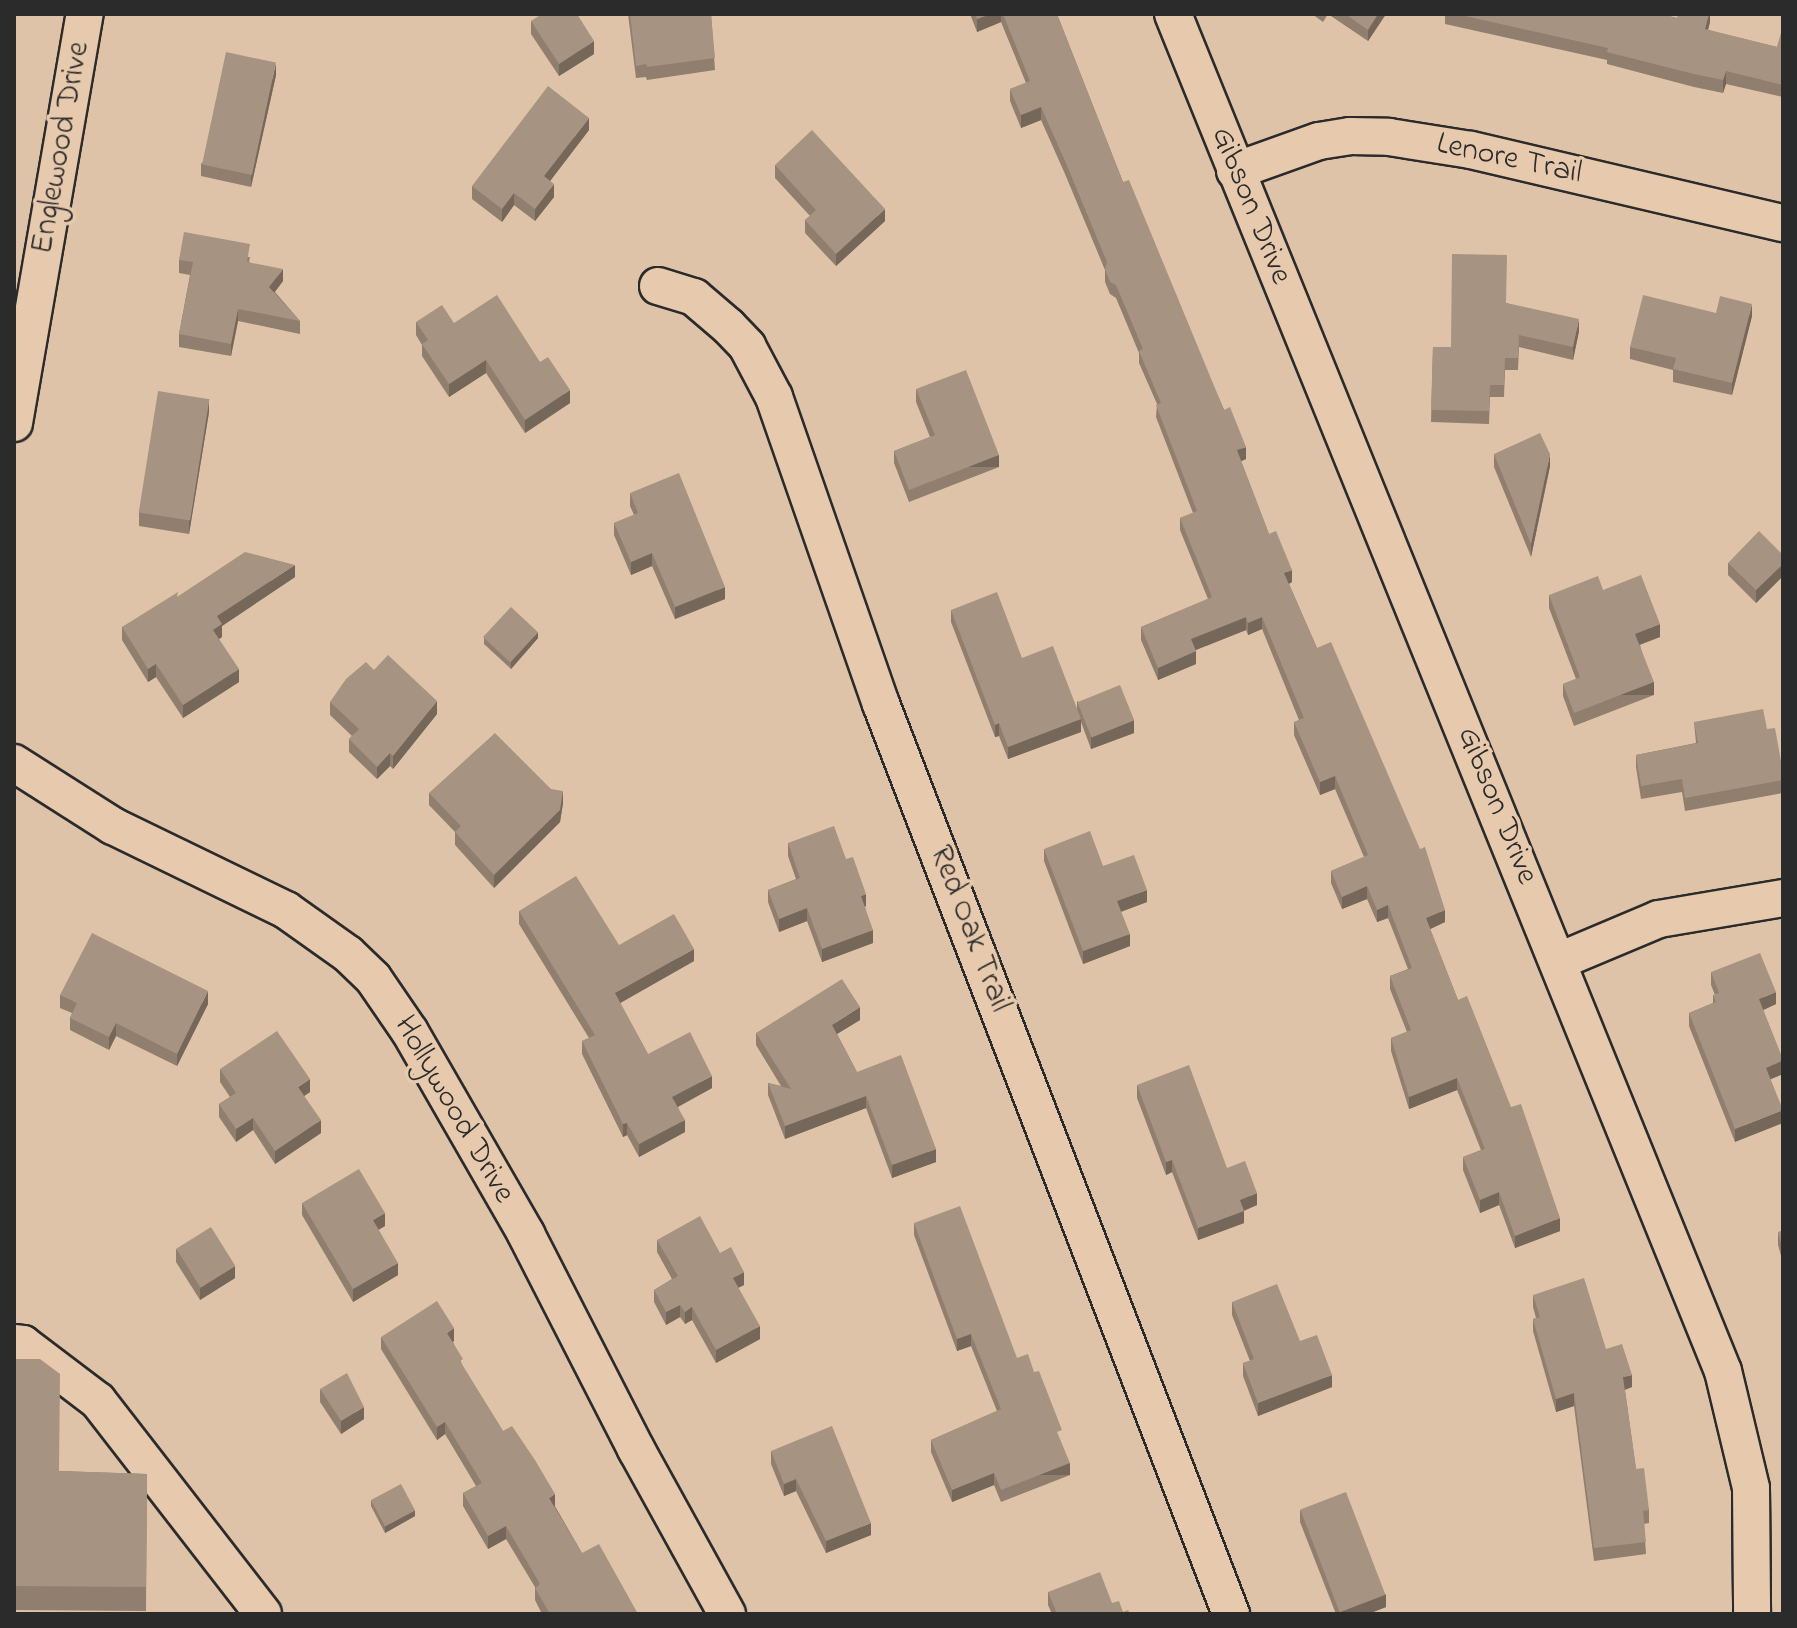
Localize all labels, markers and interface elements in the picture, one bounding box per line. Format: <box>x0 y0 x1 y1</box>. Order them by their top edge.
street label: Englewood Drive <box>24 39 100 257</box>
street label: Gibson Drive <box>1201 122 1299 290</box>
street label: Lenore Trail <box>1433 126 1585 194</box>
street label: Gibson Drive <box>1447 722 1545 890</box>
street label: Red Oak Trail <box>920 840 1018 1018</box>
street label: Hollywood Drive <box>384 1010 522 1210</box>

